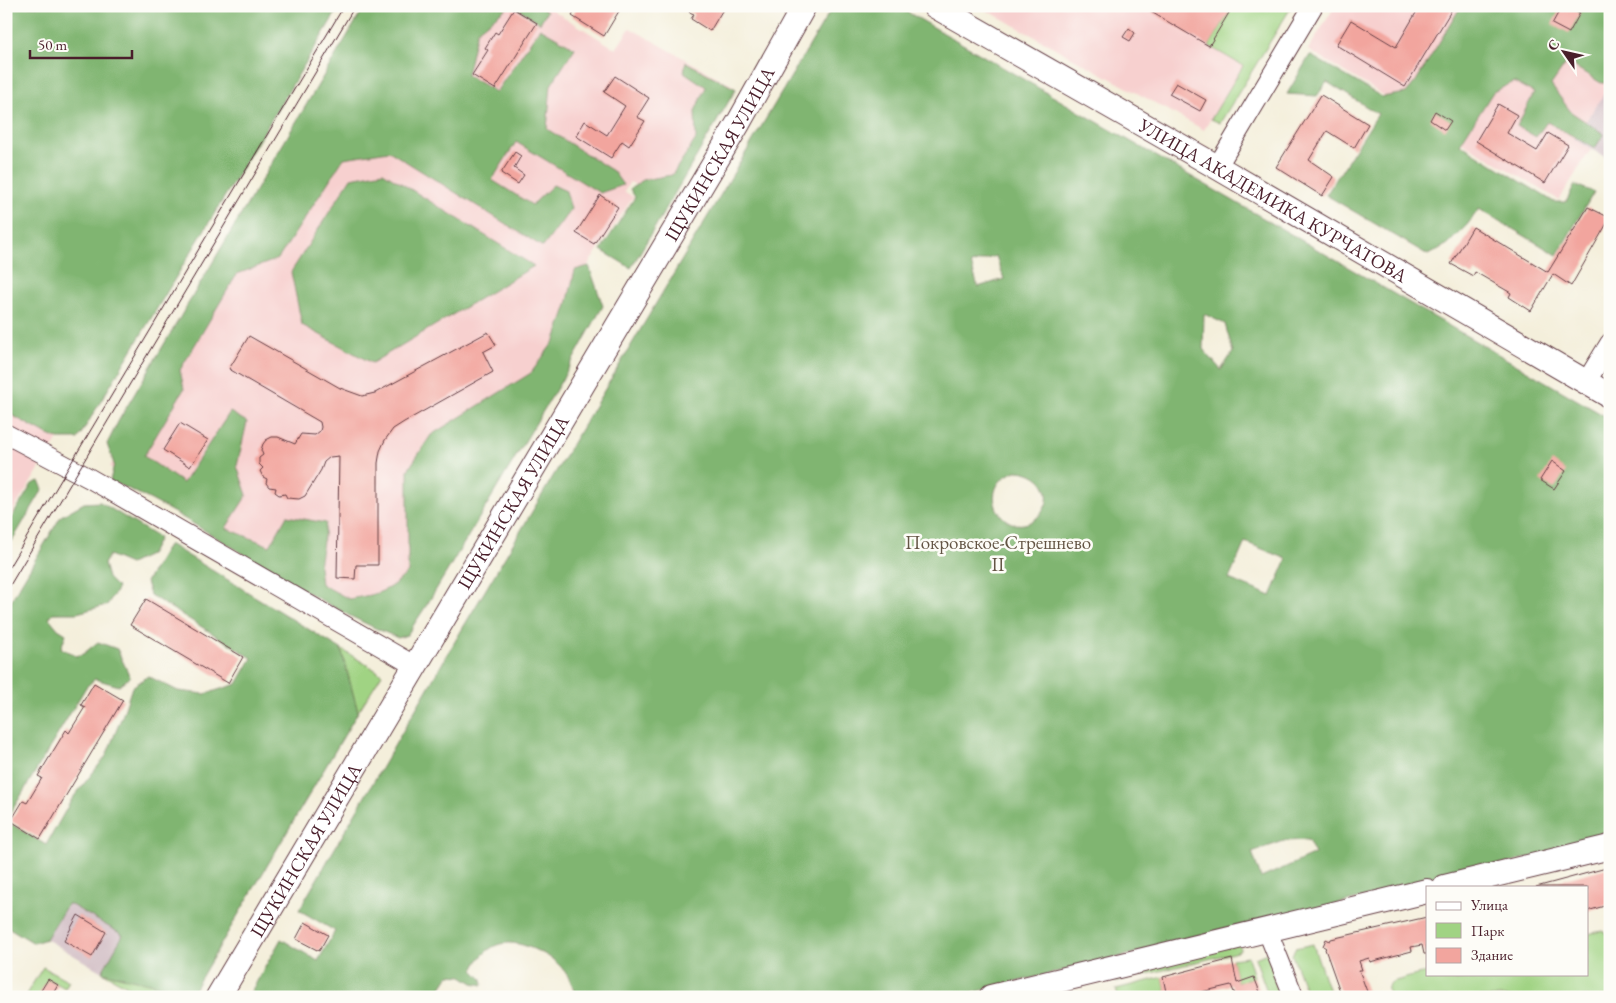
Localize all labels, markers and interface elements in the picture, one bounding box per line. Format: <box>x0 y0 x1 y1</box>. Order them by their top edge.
scale bar <box>30 28 132 60</box>
north arrow <box>1538 28 1588 78</box>
text: 50 m <box>38 35 67 54</box>
text: С <box>1543 36 1563 54</box>
street label: ЩУКИНСКАЯ УЛИЦА <box>658 61 781 246</box>
street label: УЛИЦА АКАДЕМИКА КУРЧАТОВА <box>1133 112 1413 288</box>
street label: ЩУКИНСКАЯ УЛИЦА <box>451 410 575 594</box>
park label: Покровское-Стрешнево II <box>905 530 1091 577</box>
street label: ЩУКИНСКАЯ УЛИЦА <box>244 758 367 942</box>
legend <box>1426 886 1588 976</box>
text: Улица <box>1470 895 1508 914</box>
text: Парк <box>1471 921 1504 940</box>
text: Здание <box>1471 945 1513 964</box>

